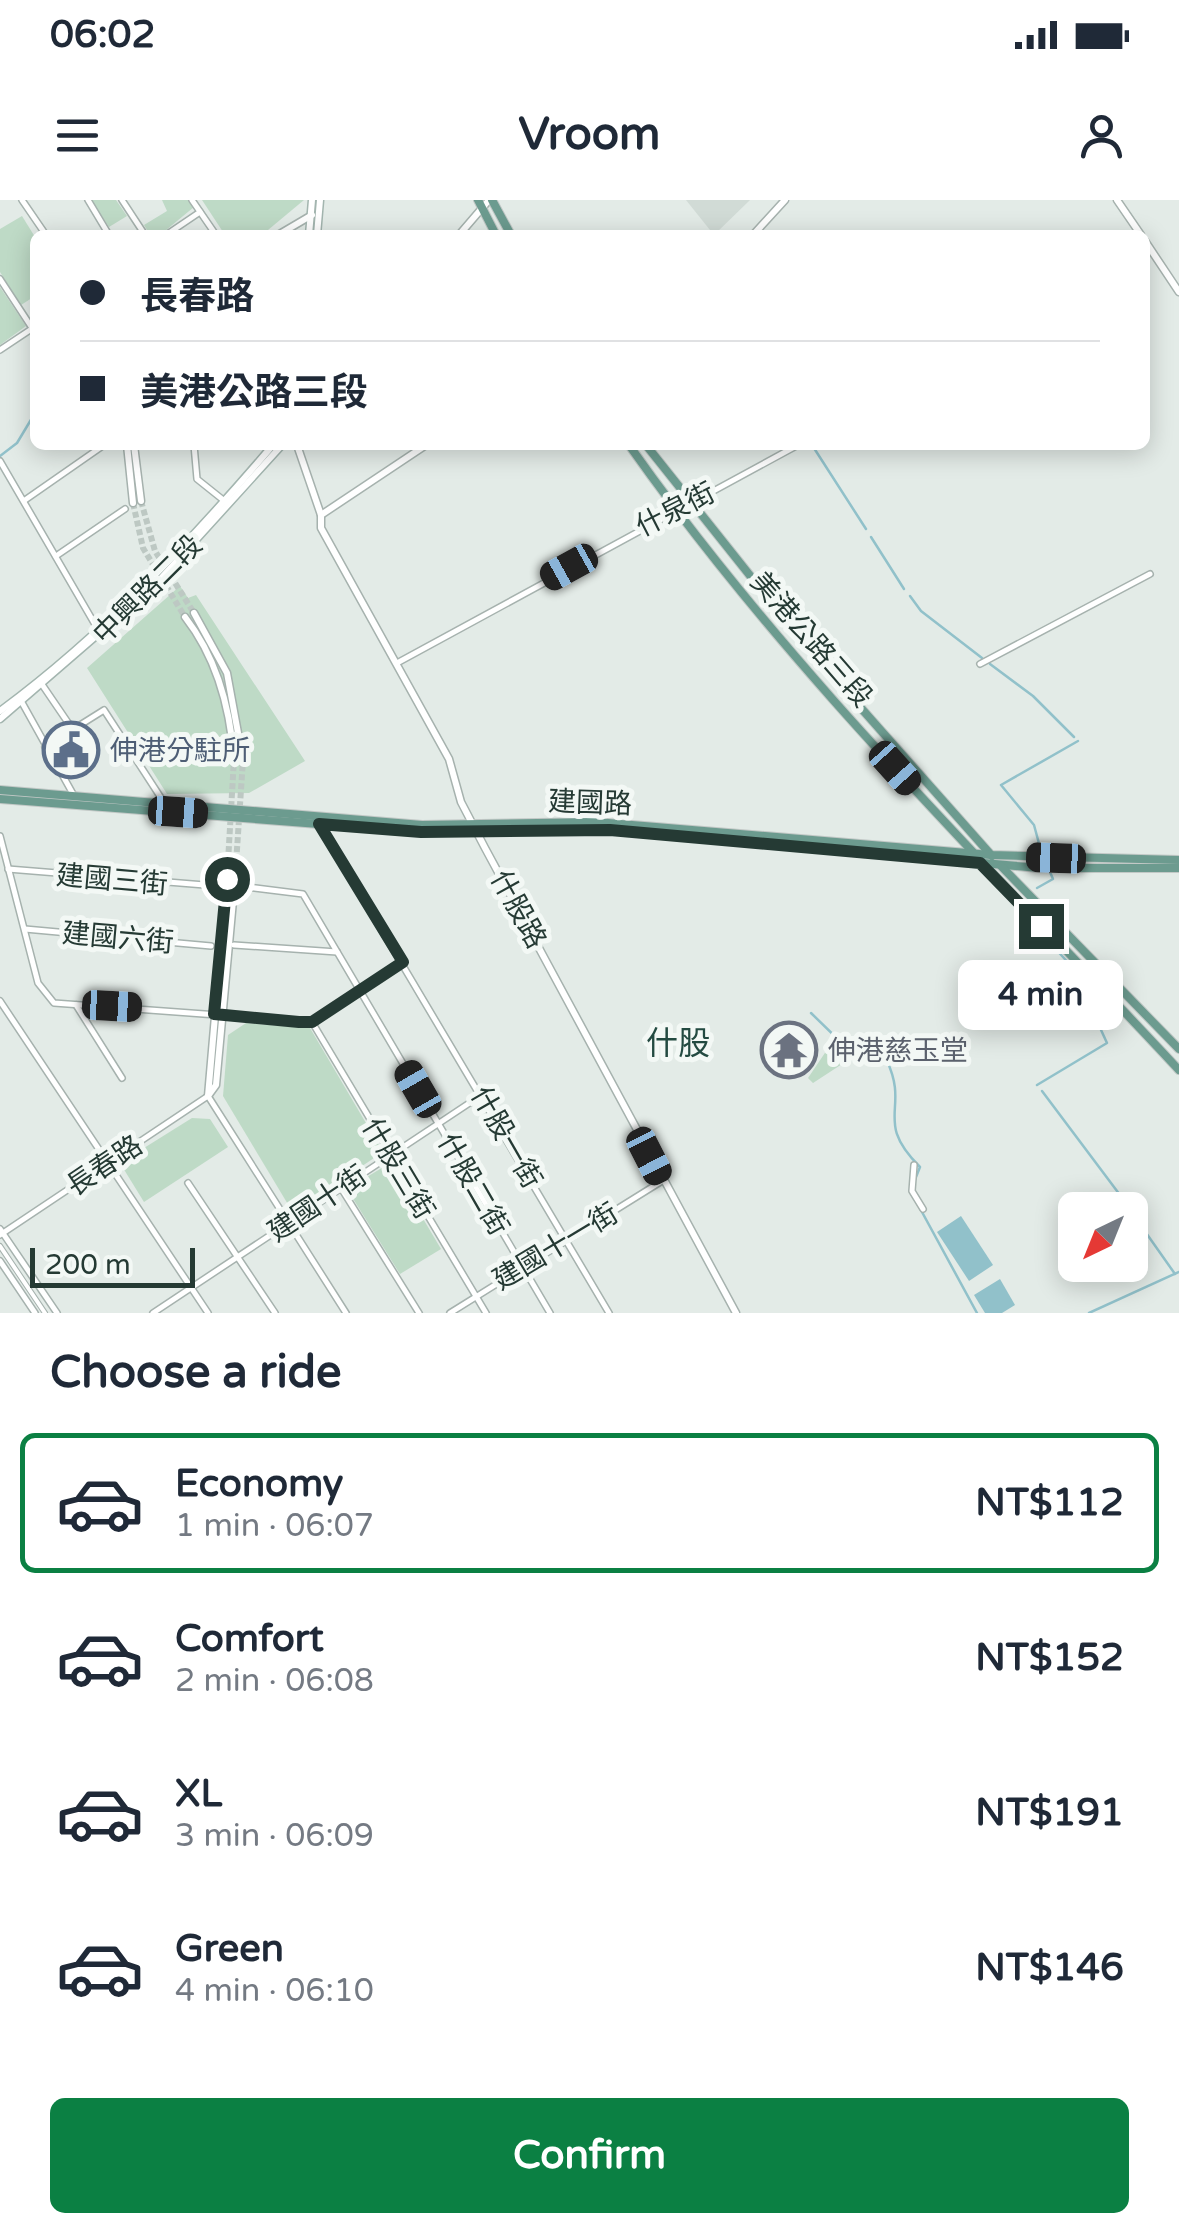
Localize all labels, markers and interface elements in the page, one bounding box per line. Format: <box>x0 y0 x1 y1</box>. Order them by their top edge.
text: 06:02 <box>50 12 155 58</box>
icon: menu <box>50 108 105 163</box>
text: Vroom <box>519 108 660 162</box>
icon: person <box>1074 108 1129 163</box>
text: 長春路 <box>140 274 254 320</box>
text: 美港公路三段 <box>140 370 368 416</box>
street label: 什泉街 <box>630 476 721 544</box>
street label: 中興路二段 <box>86 528 209 651</box>
car <box>535 539 603 595</box>
street label: 美港公路三段 <box>743 565 879 714</box>
public building icon: 伸港分駐所 <box>41 720 101 780</box>
place label: 伸港分駐所 <box>110 734 250 768</box>
car <box>864 736 926 800</box>
street label: 建國路 <box>547 785 633 821</box>
car <box>147 795 209 829</box>
car <box>1025 842 1087 874</box>
route start <box>205 857 250 902</box>
street label: 建國三街 <box>55 858 169 902</box>
street label: 什股路 <box>483 865 553 954</box>
route end <box>1019 904 1064 949</box>
street label: 建國六街 <box>61 916 175 960</box>
callout: 4 min <box>958 961 1124 1031</box>
text: 4 min <box>998 976 1083 1014</box>
car <box>81 989 143 1023</box>
temple icon: 伸港慈玉堂 <box>759 1020 819 1080</box>
district label: 什股 <box>646 1025 710 1063</box>
place label: 伸港慈玉堂 <box>828 1034 968 1068</box>
car <box>390 1056 446 1122</box>
street label: 什股一街 <box>463 1080 549 1195</box>
street label: 什股三街 <box>355 1112 442 1225</box>
car <box>622 1122 676 1190</box>
street label: 什股二街 <box>430 1127 516 1242</box>
street label: 長春路 <box>60 1128 149 1203</box>
street label: 建國十街 <box>262 1158 373 1249</box>
north arrow <box>1058 1192 1148 1282</box>
map controls <box>1058 1192 1148 1282</box>
street label: 建國十一街 <box>487 1196 624 1297</box>
scale bar <box>30 1243 195 1288</box>
text: 200 m <box>45 1248 131 1282</box>
text: Choose a ride <box>50 1346 341 1400</box>
icon: car <box>55 1458 145 1548</box>
text: Economy <box>175 1461 343 1507</box>
text: NT$112 <box>975 1480 1124 1526</box>
text: 1 min · 06:07 <box>175 1507 374 1545</box>
icon: car <box>55 1613 145 1703</box>
text: Comfort <box>175 1616 324 1662</box>
text: NT$152 <box>975 1635 1124 1681</box>
text: 2 min · 06:08 <box>175 1662 374 1700</box>
icon: car <box>55 1768 145 1858</box>
text: XL <box>175 1771 222 1817</box>
text: NT$191 <box>975 1790 1124 1836</box>
text: 3 min · 06:09 <box>175 1817 374 1855</box>
icon: car <box>55 1923 145 2013</box>
text: Green <box>175 1926 284 1972</box>
text: NT$146 <box>975 1945 1124 1991</box>
text: 4 min · 06:10 <box>175 1972 374 2010</box>
button: Confirm <box>50 2098 1129 2213</box>

